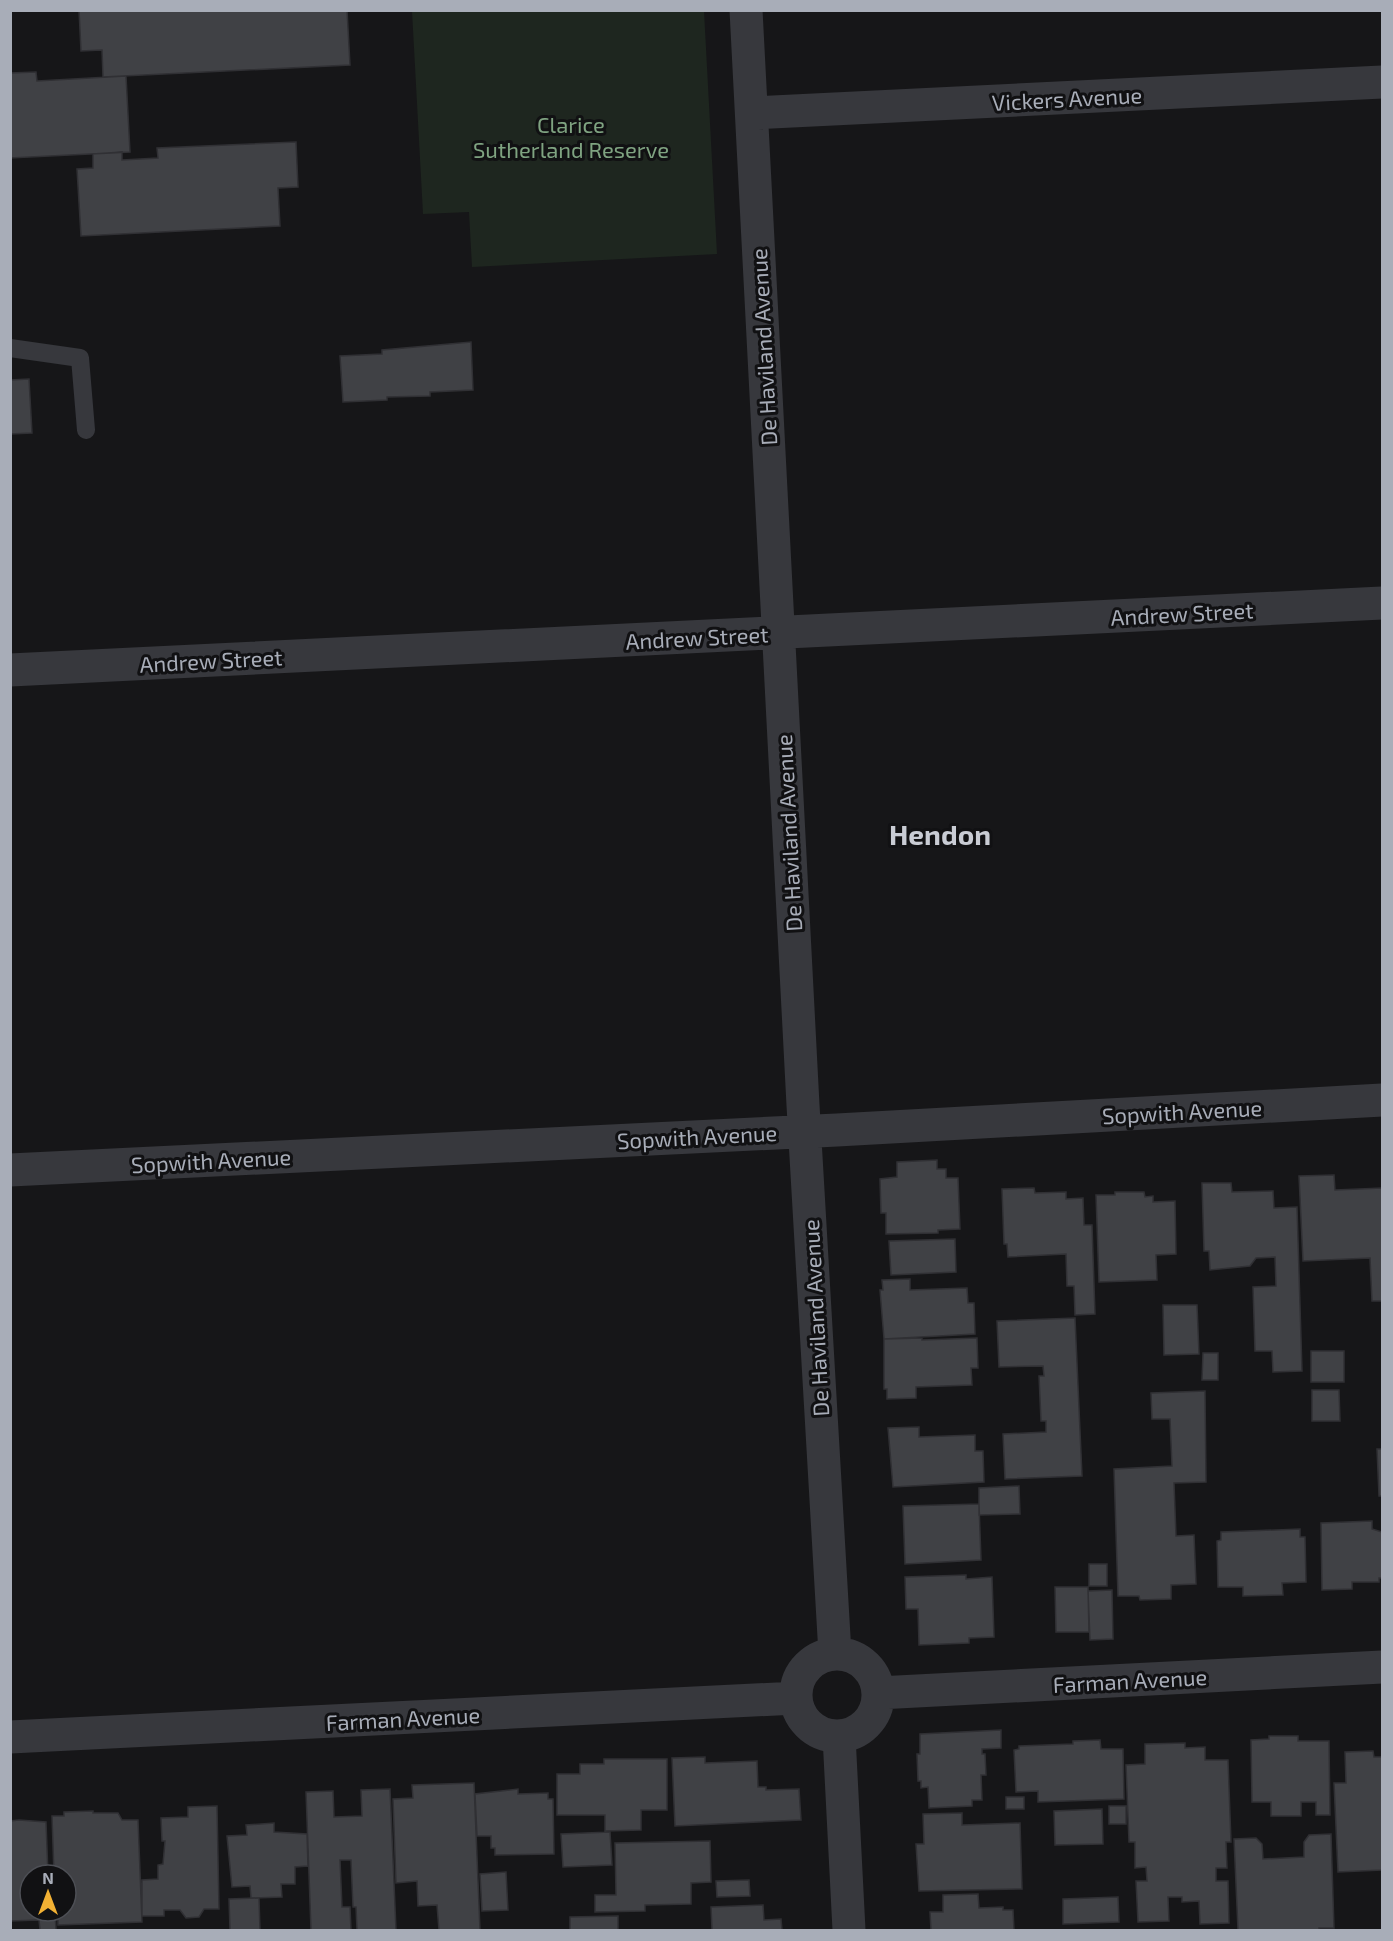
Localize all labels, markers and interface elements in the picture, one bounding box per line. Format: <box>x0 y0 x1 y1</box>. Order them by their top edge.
street label: Vickers Avenue <box>991 81 1143 115</box>
park label: Clarice Sutherland Reserve <box>473 111 669 162</box>
street label: De Haviland Avenue <box>745 248 781 446</box>
street label: Andrew Street <box>1110 596 1254 630</box>
street label: Andrew Street <box>625 620 769 654</box>
street label: Andrew Street <box>139 643 283 677</box>
street label: De Haviland Avenue <box>770 734 806 932</box>
district label: Hendon <box>889 817 991 851</box>
street label: Sopwith Avenue <box>1101 1094 1263 1128</box>
street label: Sopwith Avenue <box>616 1119 778 1153</box>
street label: Sopwith Avenue <box>130 1143 292 1177</box>
street label: De Haviland Avenue <box>797 1219 833 1417</box>
street label: Farman Avenue <box>1052 1663 1208 1697</box>
street label: Farman Avenue <box>325 1701 481 1735</box>
north arrow <box>18 1863 78 1923</box>
text: N <box>42 1868 54 1887</box>

